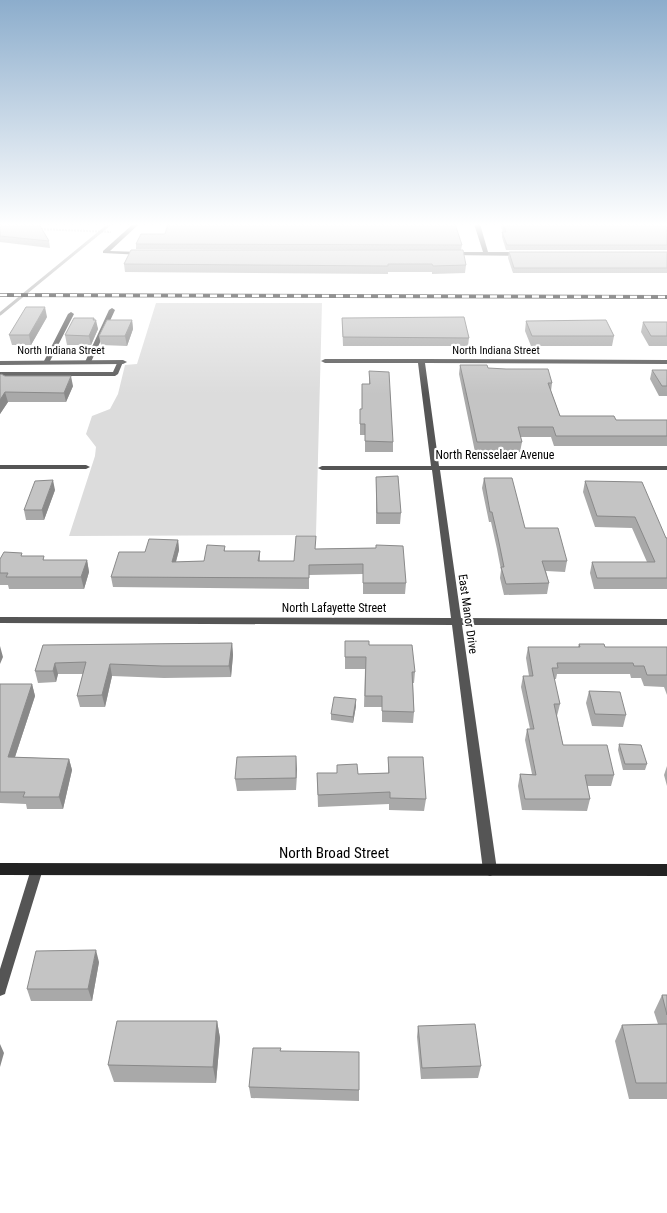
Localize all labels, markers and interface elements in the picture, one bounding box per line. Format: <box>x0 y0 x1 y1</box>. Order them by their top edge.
street label: North Indiana Street <box>17 344 105 357</box>
street label: North Indiana Street <box>452 344 540 357</box>
street label: North Rensselaer Avenue <box>436 448 555 462</box>
street label: East Manor Drive <box>455 573 481 655</box>
street label: North Lafayette Street <box>282 601 387 615</box>
street label: North Broad Street <box>279 844 389 862</box>

